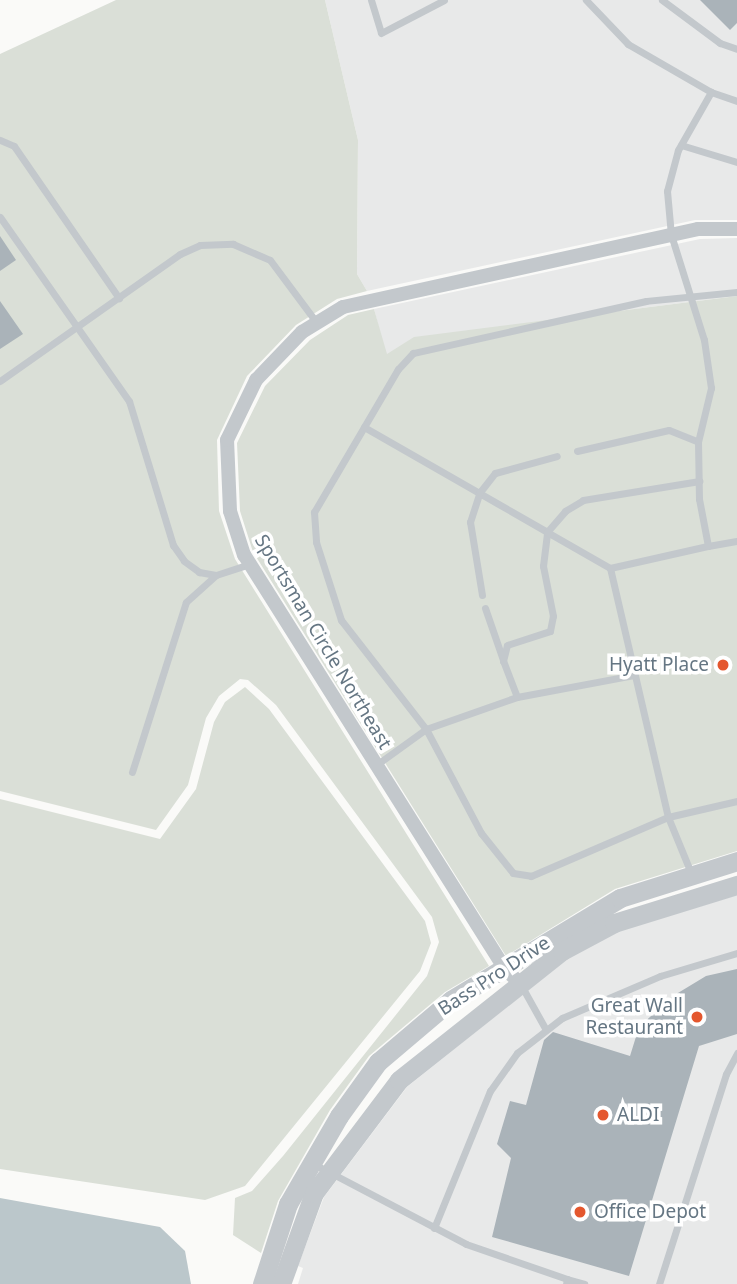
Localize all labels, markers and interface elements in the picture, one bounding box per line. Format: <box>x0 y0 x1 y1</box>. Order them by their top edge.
street label: Sportsman Circle Northeast <box>250 531 396 753</box>
place label: Hyatt Place <box>609 654 709 676</box>
marker: Hyatt Place <box>715 657 731 673</box>
street label: Bass Pro Drive <box>434 931 554 1021</box>
place label: Great Wall Restaurant <box>585 995 683 1039</box>
marker: Great Wall Restaurant <box>689 1009 705 1025</box>
place label: ALDI <box>617 1104 659 1126</box>
marker: ALDI <box>595 1107 611 1123</box>
place label: Office Depot <box>594 1201 706 1223</box>
marker: Office Depot <box>572 1204 588 1220</box>

